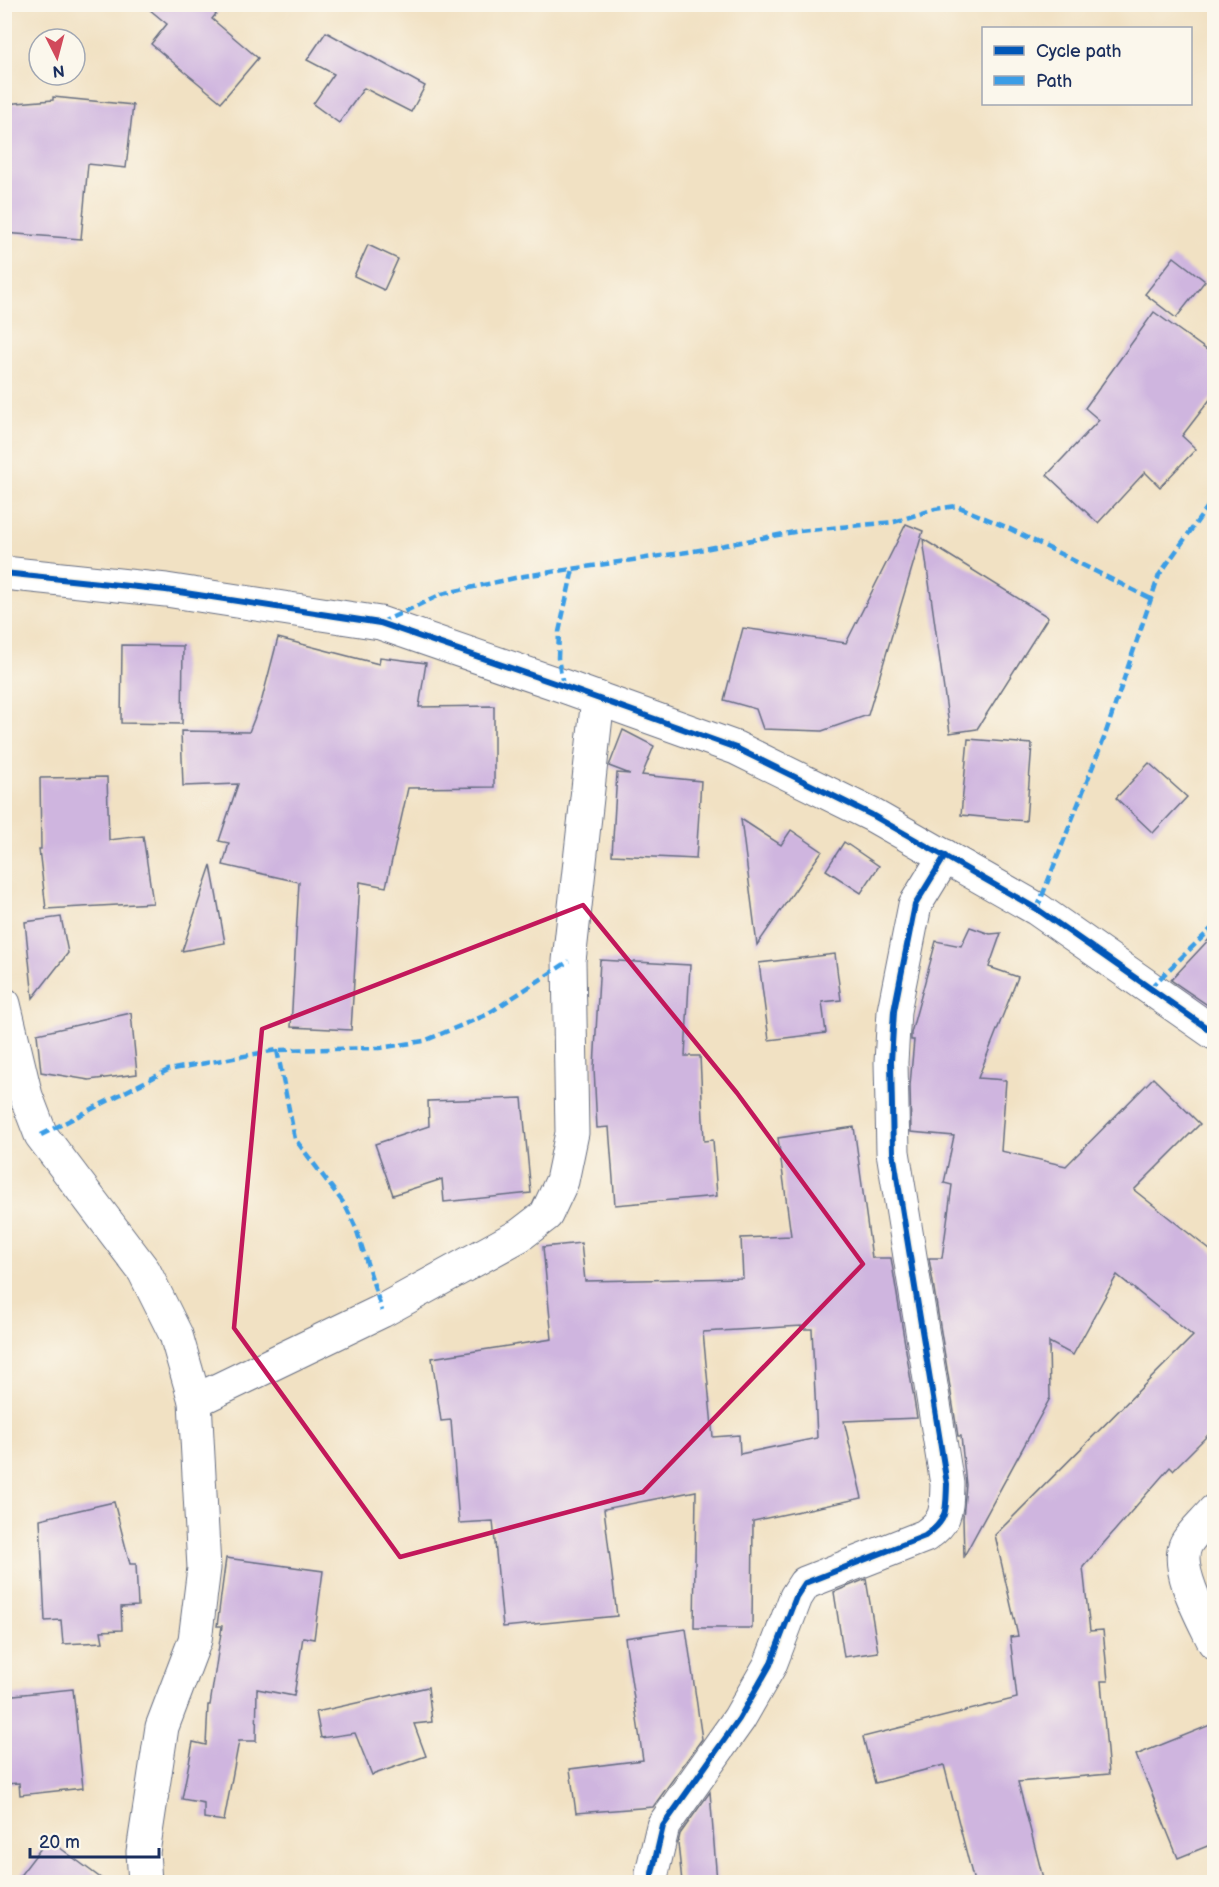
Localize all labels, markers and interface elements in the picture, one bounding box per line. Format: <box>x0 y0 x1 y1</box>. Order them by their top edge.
north arrow <box>27 27 87 87</box>
legend <box>982 27 1192 105</box>
text: Cycle path <box>1036 41 1122 62</box>
text: N <box>51 60 65 81</box>
text: Path <box>1036 71 1072 92</box>
scale bar <box>30 1821 159 1859</box>
text: 20 m <box>39 1832 80 1853</box>

